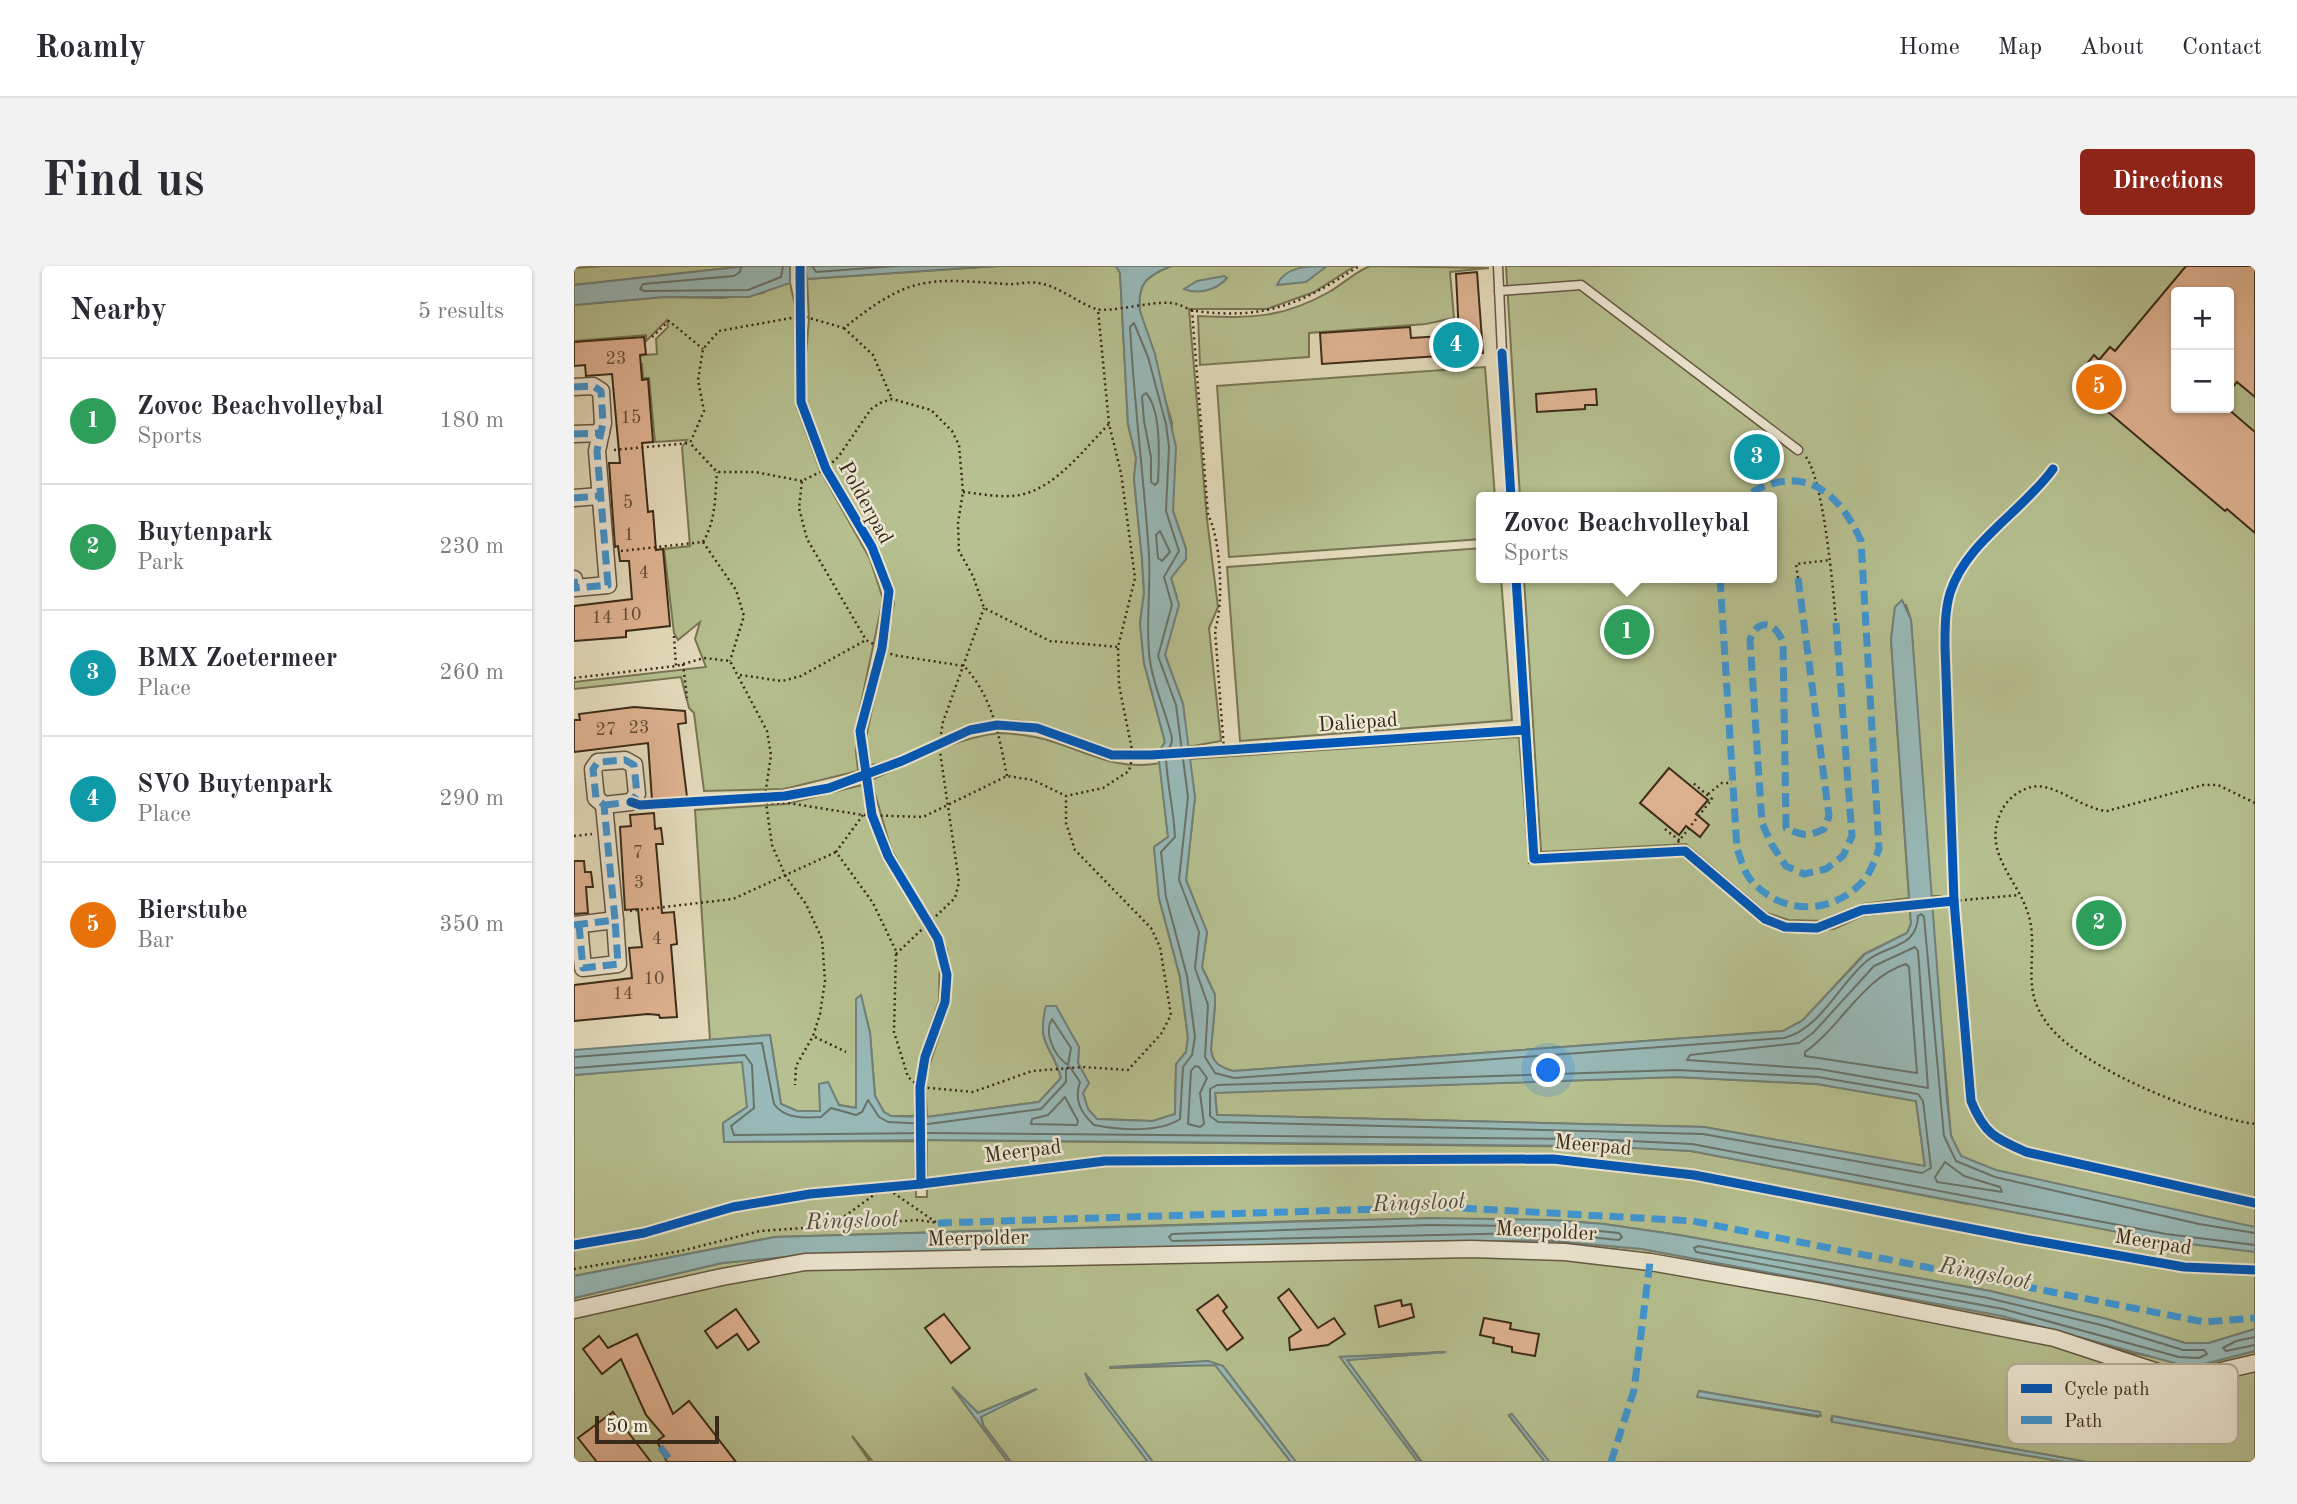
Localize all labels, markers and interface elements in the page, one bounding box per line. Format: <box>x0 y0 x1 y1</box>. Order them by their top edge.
text: Roamly <box>35 32 146 65</box>
text: Home <box>1899 36 1960 60</box>
text: Map <box>1998 36 2042 60</box>
text: About <box>2080 36 2144 60</box>
text: Contact <box>2182 36 2262 60</box>
button: Directions <box>2080 149 2255 215</box>
text: Find us <box>42 158 205 207</box>
map controls <box>2171 287 2234 413</box>
button: + <box>2171 287 2234 350</box>
text: Nearby <box>70 296 167 326</box>
text: 5 results <box>418 300 504 323</box>
pin: 4 <box>1433 319 1479 371</box>
house number: 23 <box>606 350 626 368</box>
button: − <box>2171 350 2234 413</box>
pin: 5 <box>2076 361 2122 413</box>
text: Zovoc Beachvolleybal <box>137 394 383 420</box>
text: 1 <box>86 409 100 432</box>
text: 180 m <box>439 409 504 432</box>
house number: 15 <box>621 409 641 427</box>
text: Sports <box>137 425 202 448</box>
pin: 3 <box>1734 431 1780 483</box>
street label: Polderpad <box>834 458 896 548</box>
popup <box>1476 492 1777 583</box>
house number: 5 <box>623 494 633 512</box>
text: Zovoc Beachvolleybal <box>1503 511 1750 537</box>
text: Buytenpark <box>137 520 273 546</box>
house number: 1 <box>624 526 634 544</box>
text: 2 <box>86 535 100 558</box>
text: 230 m <box>439 535 504 558</box>
text: Sports <box>1503 542 1568 565</box>
text: Park <box>137 551 184 574</box>
house number: 4 <box>639 564 649 582</box>
house number: 10 <box>621 606 641 624</box>
pin: 1 <box>1604 606 1650 658</box>
house number: 14 <box>592 609 612 627</box>
text: BMX Zoetermeer <box>137 646 337 672</box>
text: 3 <box>86 661 100 684</box>
text: 260 m <box>439 661 504 684</box>
text: Place <box>137 677 191 700</box>
street label: Daliepad <box>1317 710 1399 736</box>
house number: 23 <box>629 719 649 737</box>
house number: 27 <box>596 721 616 739</box>
text: SVO Buytenpark <box>137 772 333 798</box>
text: 4 <box>86 787 100 810</box>
text: 290 m <box>439 787 504 810</box>
text: Place <box>137 803 191 826</box>
house number: 7 <box>633 844 643 862</box>
house number: 3 <box>634 874 644 892</box>
pin: 2 <box>2076 897 2122 949</box>
text: Bierstube <box>137 898 248 924</box>
text: 5 <box>86 913 100 936</box>
text: 350 m <box>439 913 504 936</box>
text: Bar <box>137 929 174 952</box>
house number: 4 <box>652 930 662 948</box>
house number: 10 <box>644 970 664 988</box>
house number: 14 <box>613 985 633 1003</box>
your location <box>1531 1053 1565 1087</box>
street label: Meerpad <box>1553 1132 1633 1160</box>
street label: Meerpad <box>983 1137 1063 1167</box>
water label: Ringsloot <box>1371 1190 1467 1217</box>
water label: Ringsloot <box>804 1208 900 1235</box>
street label: Meerpolder <box>1495 1219 1598 1245</box>
street label: Meerpad <box>2113 1227 2193 1259</box>
street label: Meerpolder <box>927 1228 1029 1250</box>
water label: Ringsloot <box>1936 1254 2034 1295</box>
legend <box>2007 1364 2238 1444</box>
text: Cycle path <box>2064 1381 2150 1400</box>
scale bar <box>595 1413 719 1445</box>
text: Path <box>2064 1413 2102 1432</box>
text: 50 m <box>606 1418 648 1437</box>

